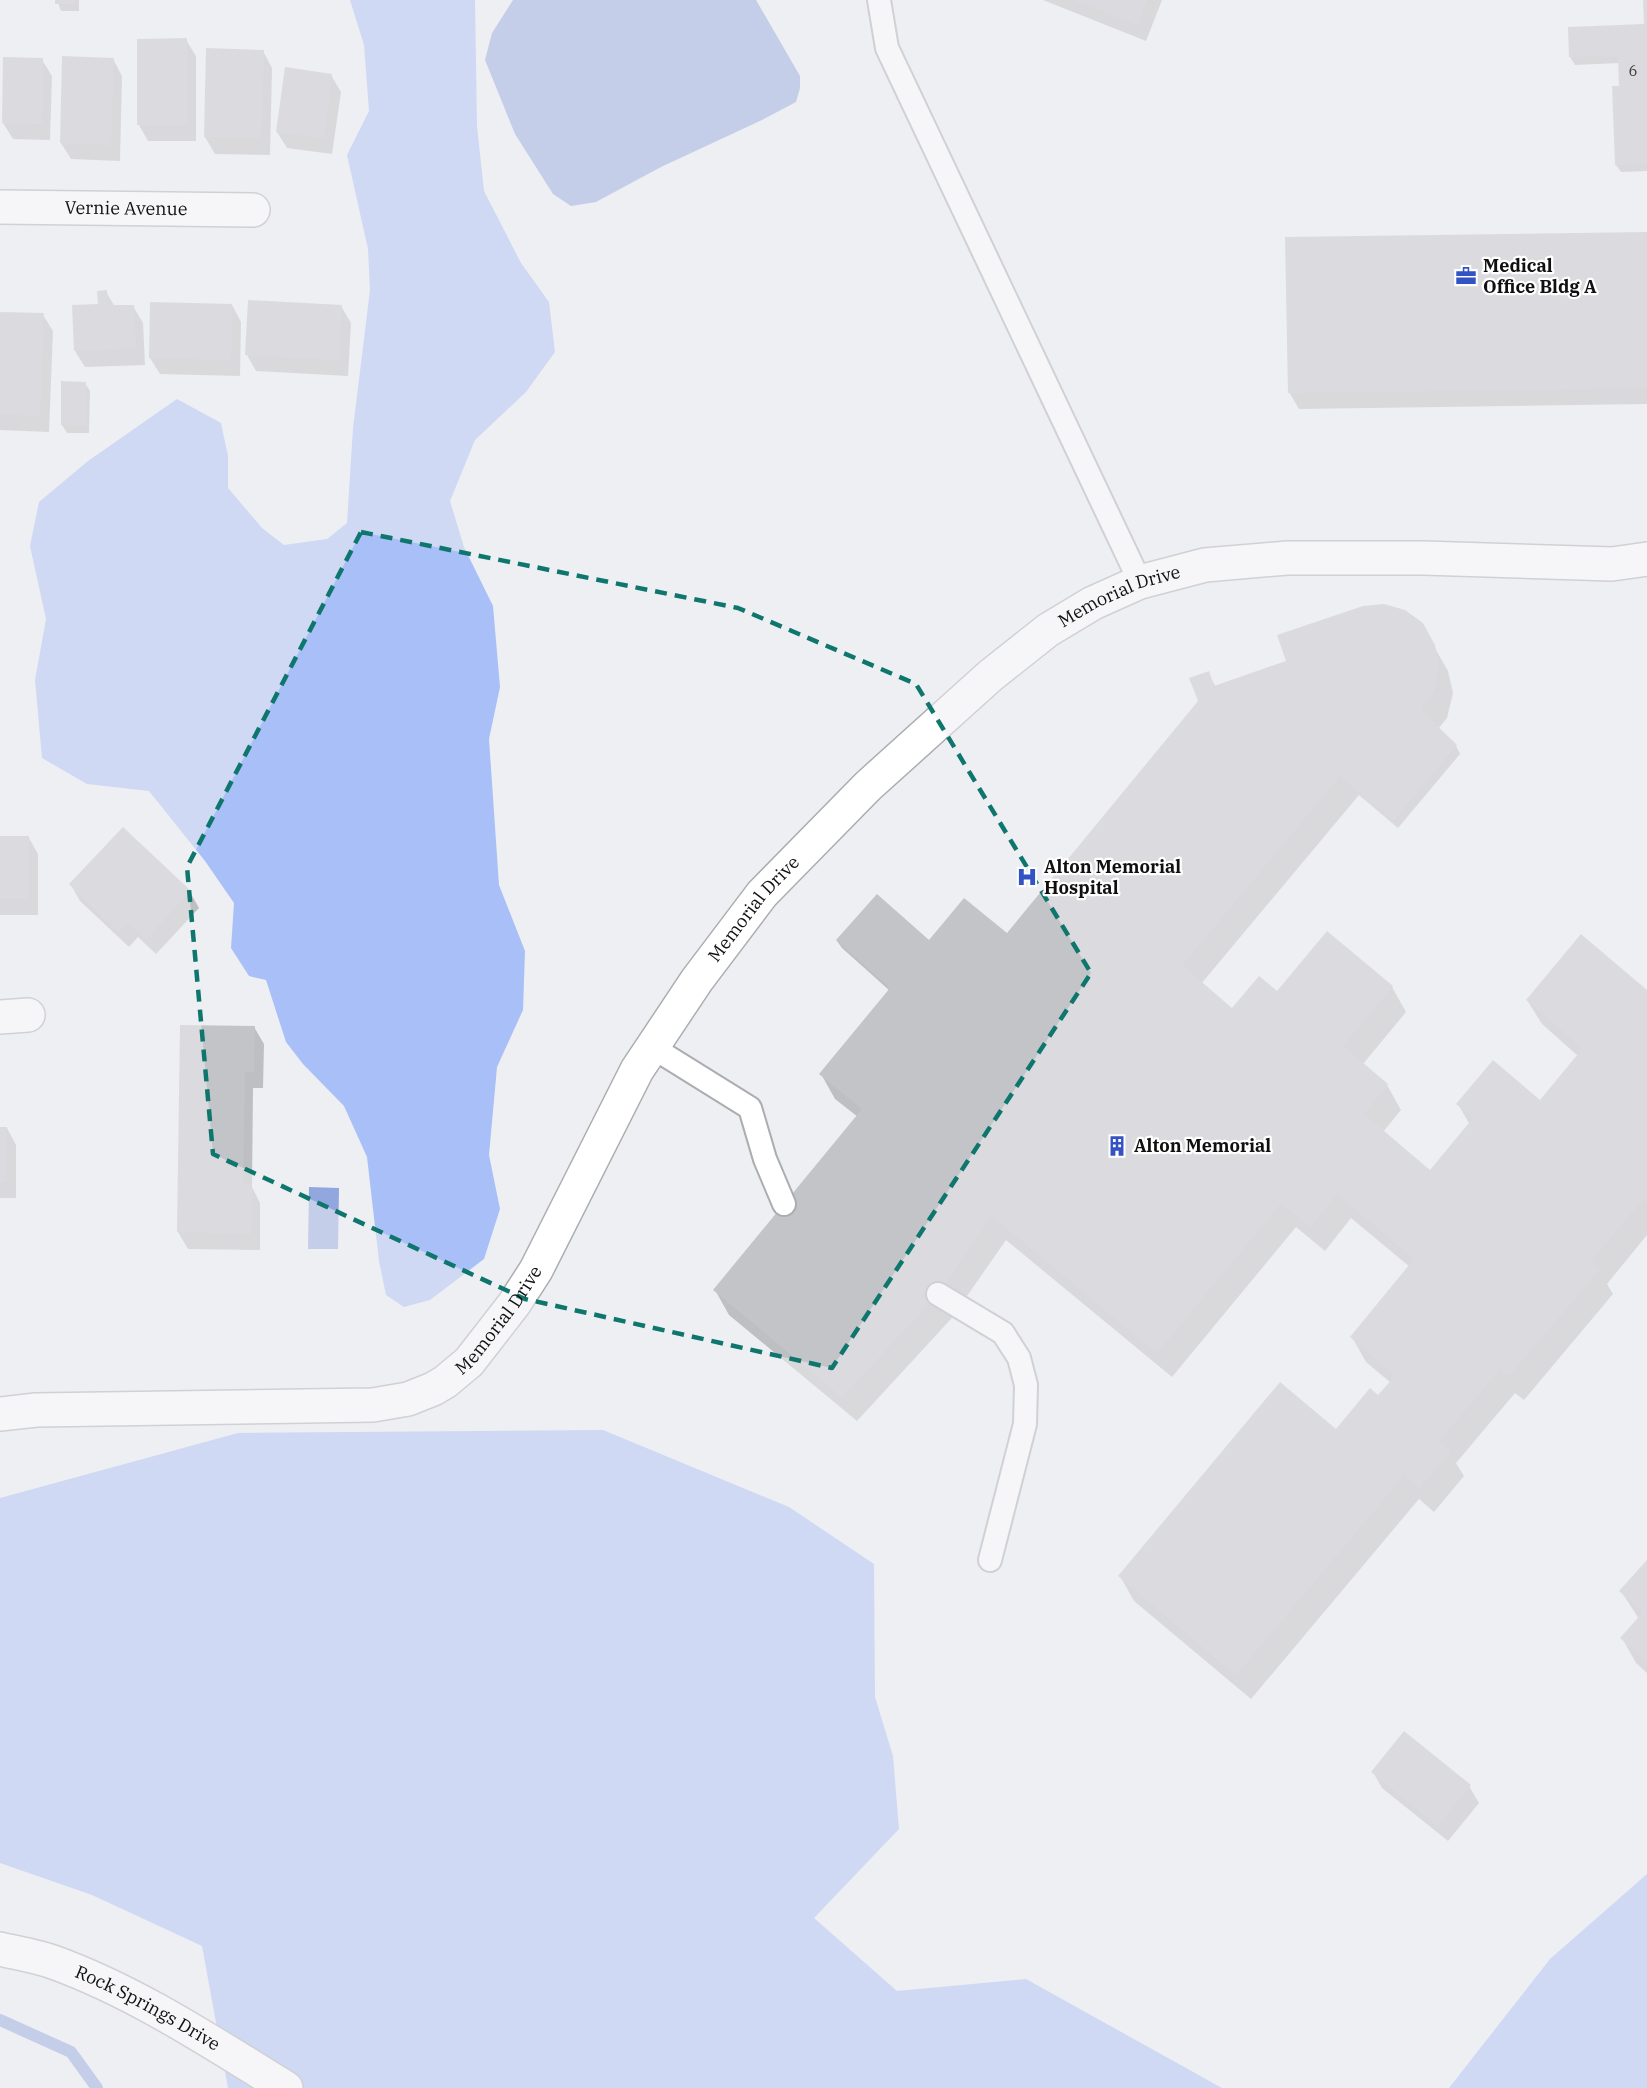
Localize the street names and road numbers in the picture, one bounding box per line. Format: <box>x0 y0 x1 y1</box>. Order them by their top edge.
street label: Vernie Avenue <box>64 196 188 220</box>
street label: Memorial Drive <box>1054 560 1183 632</box>
street label: Memorial Drive <box>703 851 804 966</box>
street label: Memorial Drive <box>450 1261 547 1380</box>
street label: Rock Springs Drive <box>72 1960 225 2056</box>

